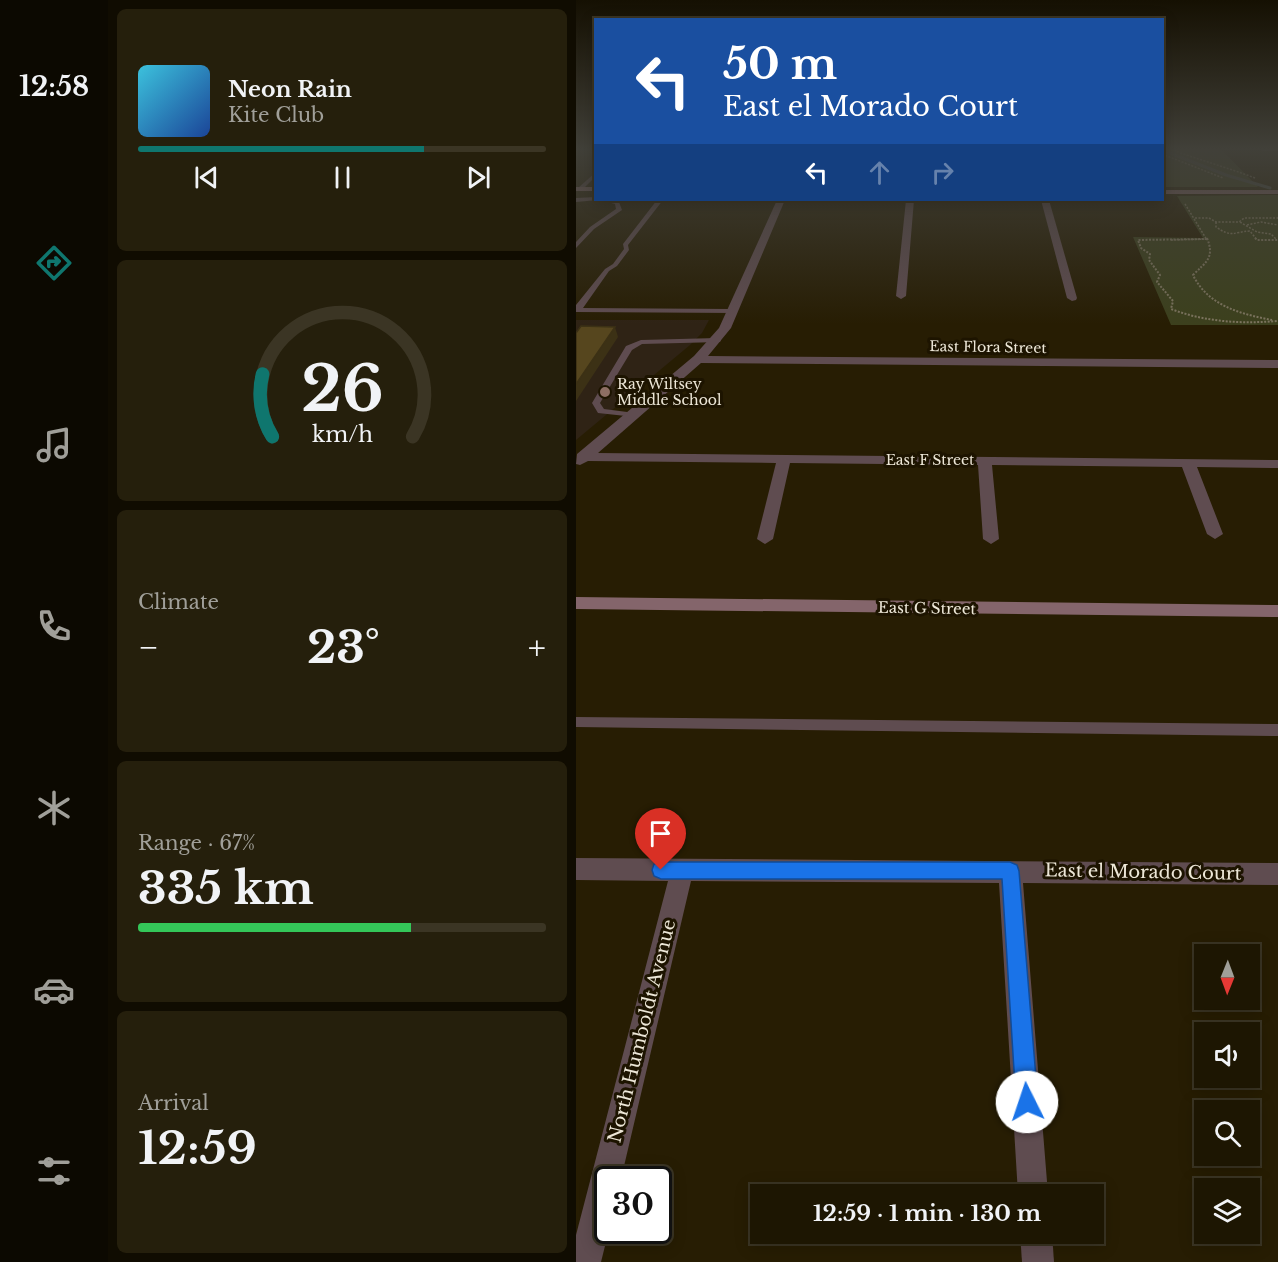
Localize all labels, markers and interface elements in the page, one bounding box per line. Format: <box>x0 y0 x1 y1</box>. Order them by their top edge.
text: 50 m <box>723 38 837 90</box>
icon: left <box>624 42 702 120</box>
text: 12:58 <box>19 70 89 103</box>
text: Neon Rain <box>228 76 352 103</box>
text: East el Morado Court <box>723 90 1018 123</box>
text: Kite Club <box>228 103 324 127</box>
icon: left <box>800 156 833 189</box>
icon: ahead <box>863 156 896 189</box>
icon: right <box>926 156 959 189</box>
icon: previous <box>190 161 223 194</box>
icon: pause <box>326 161 359 194</box>
icon: next <box>462 161 495 194</box>
icon: directions <box>33 242 75 284</box>
street label: East Flora Street <box>929 337 1047 357</box>
text: 26 <box>301 351 383 429</box>
place label: Ray Wiltsey Middle School <box>617 375 722 409</box>
marker: Ray Wiltsey Middle School <box>598 385 612 399</box>
text: km/h <box>312 422 373 449</box>
icon: music <box>33 424 75 466</box>
street label: East F Street <box>886 451 975 469</box>
text: Climate <box>138 590 219 614</box>
street label: East G Street <box>878 598 977 618</box>
icon: phone <box>33 605 75 647</box>
text: 23° <box>307 619 380 675</box>
text: − <box>138 627 159 668</box>
text: + <box>528 627 546 668</box>
icon: climate <box>33 787 75 829</box>
pin <box>635 808 686 870</box>
icon: arrive <box>644 817 677 850</box>
text: Range · 67% <box>138 831 255 855</box>
street label: East el Morado Court <box>1044 859 1242 885</box>
text: 335 km <box>138 860 314 916</box>
street label: North Humboldt Avenue <box>604 917 680 1145</box>
north arrow <box>1194 944 1260 1010</box>
map controls <box>1194 944 1260 1244</box>
icon: car <box>33 969 75 1011</box>
button: sound <box>1194 1022 1260 1088</box>
position arrow <box>995 1070 1059 1134</box>
text: Arrival <box>138 1091 209 1115</box>
button: search <box>1194 1100 1260 1166</box>
text: 12:59 <box>138 1120 257 1176</box>
icon: filters <box>33 1150 75 1192</box>
speed limit sign: 30 <box>594 1166 672 1244</box>
button: layers <box>1194 1178 1260 1244</box>
text: 12:59 · 1 min · 130 m <box>813 1200 1041 1227</box>

